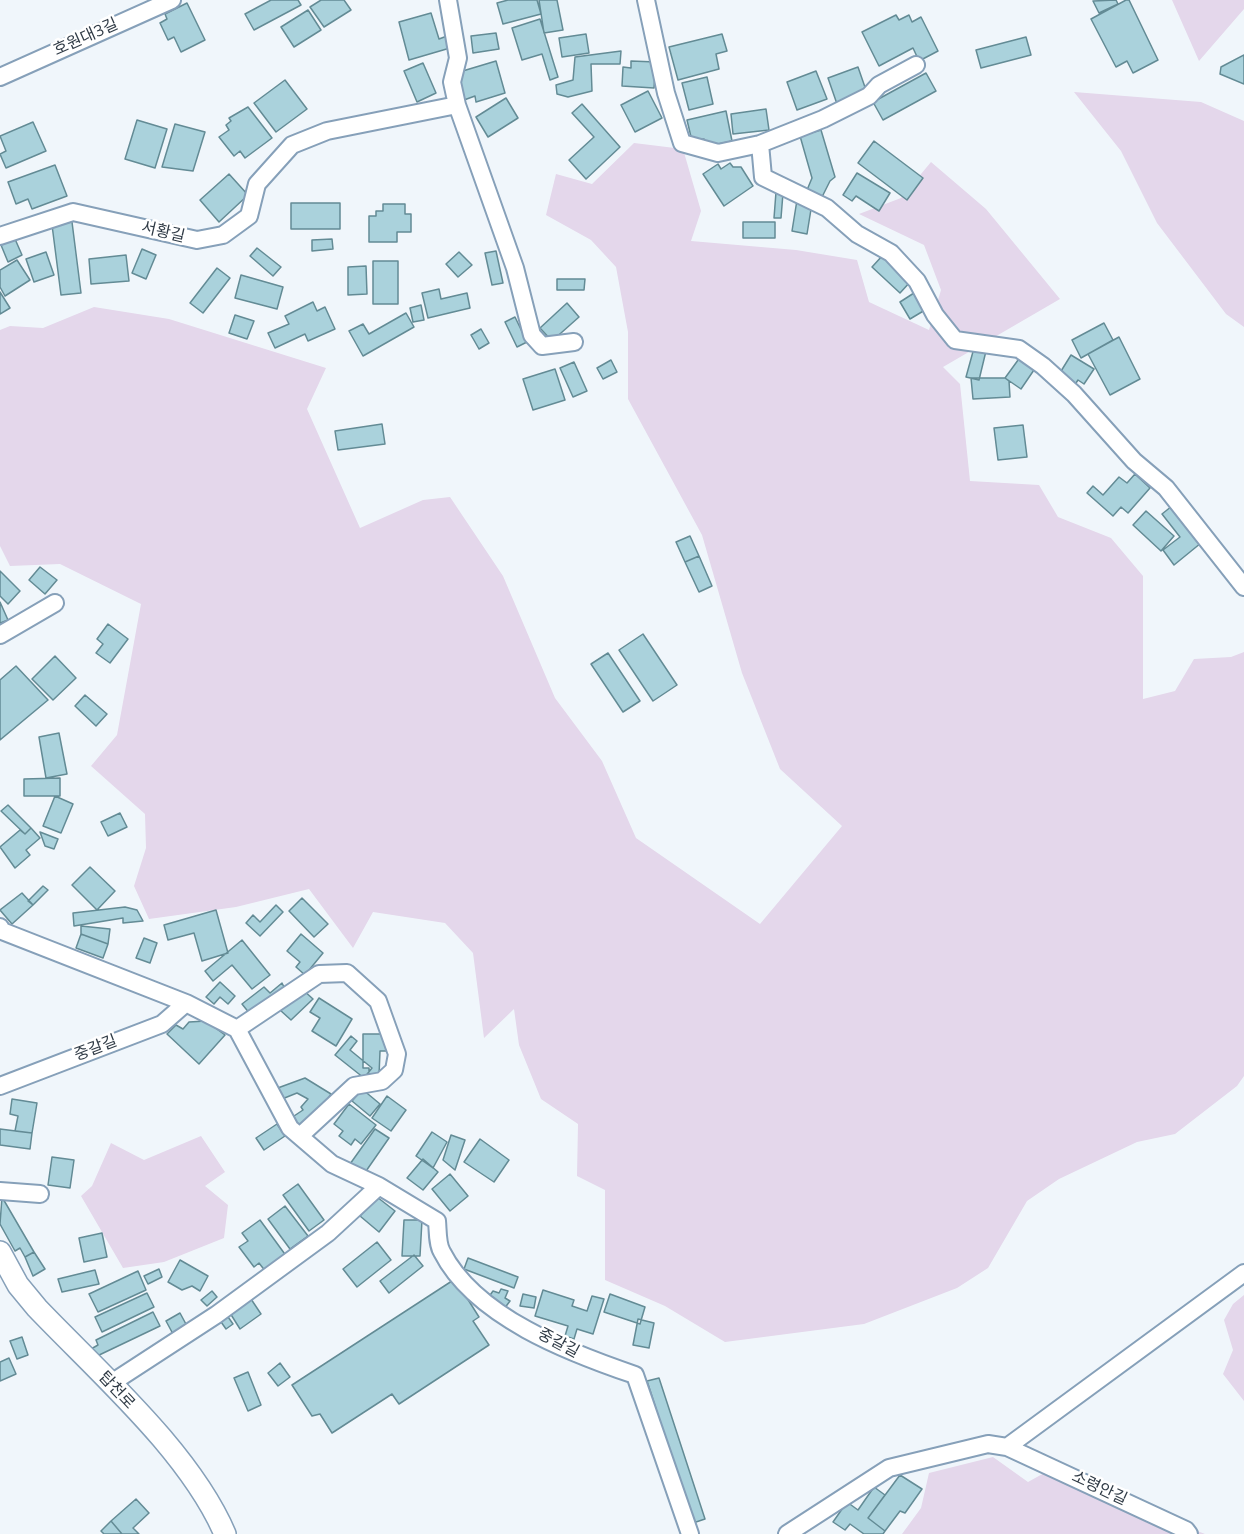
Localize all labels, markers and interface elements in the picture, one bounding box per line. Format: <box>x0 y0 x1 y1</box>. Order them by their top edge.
street label: 호원대3길 <box>51 15 121 61</box>
street label: 서황길 <box>139 219 187 247</box>
street label: 중갈길 <box>72 1032 120 1066</box>
street label: 중갈길 <box>534 1325 582 1363</box>
street label: 탑천로 <box>94 1368 138 1414</box>
street label: 소령안길 <box>1068 1468 1130 1510</box>

